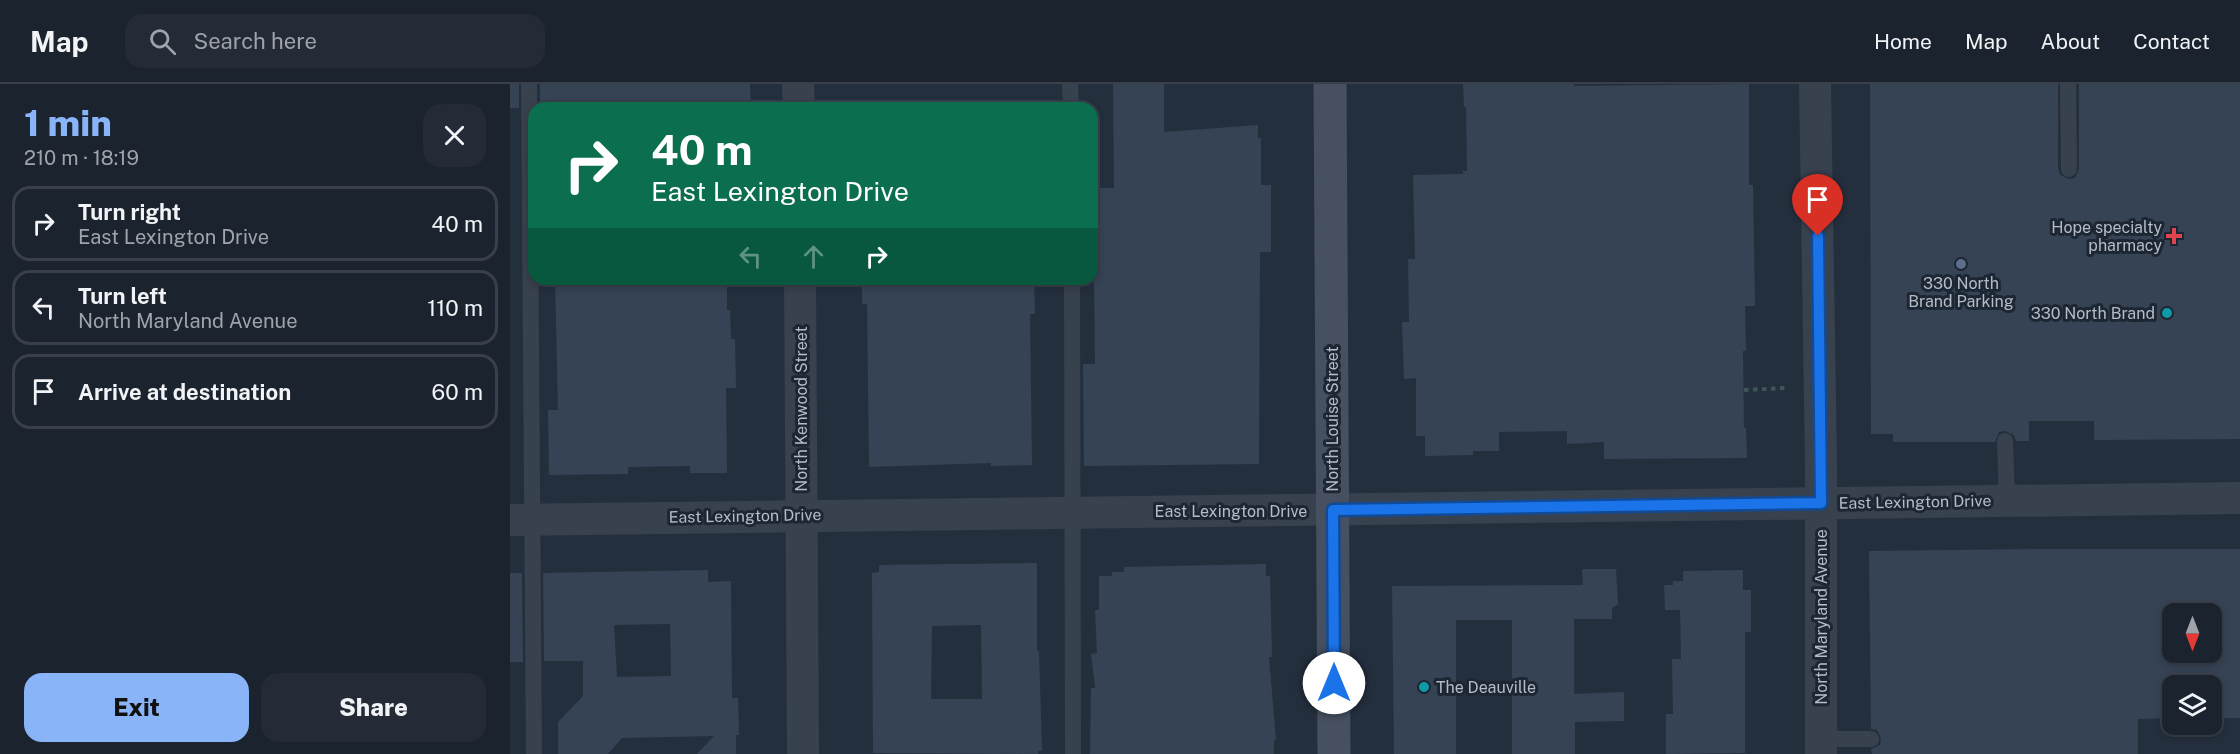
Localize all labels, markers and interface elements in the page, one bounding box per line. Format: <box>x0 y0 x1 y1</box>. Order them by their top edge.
search box <box>125 14 545 68</box>
text: Map <box>30 25 89 58</box>
icon: search <box>146 25 179 58</box>
text: Search here <box>194 28 317 54</box>
text: Home <box>1874 29 1932 54</box>
text: Map <box>1965 29 2008 54</box>
text: About <box>2041 29 2100 54</box>
text: Contact <box>2133 29 2210 54</box>
text: 1 min <box>24 102 112 144</box>
button: close <box>423 104 486 167</box>
text: 40 m <box>651 125 753 174</box>
icon: right <box>552 126 630 204</box>
text: 210 m · 18:19 <box>24 146 139 170</box>
pin <box>1792 174 1843 236</box>
text: East Lexington Drive <box>651 175 909 207</box>
icon: arrive <box>1801 183 1834 216</box>
text: Turn right <box>78 199 181 225</box>
icon: right <box>27 207 60 240</box>
text: 40 m <box>431 211 483 237</box>
place label: Hope specialty pharmacy <box>2051 218 2162 255</box>
text: East Lexington Drive <box>78 225 269 249</box>
marker: Hope specialty pharmacy <box>2167 229 2181 243</box>
icon: left <box>734 240 767 273</box>
icon: ahead <box>797 240 830 273</box>
icon: right <box>860 240 893 273</box>
marker: 330 North Brand Parking <box>1954 257 1968 271</box>
place label: 330 North Brand Parking <box>1908 274 2014 311</box>
text: Turn left <box>78 283 167 309</box>
icon: left <box>27 291 60 324</box>
text: 110 m <box>427 295 483 321</box>
place label: 330 North Brand <box>2031 304 2155 323</box>
marker: 330 North Brand <box>2160 306 2174 320</box>
text: North Maryland Avenue <box>78 309 297 333</box>
street label: North Kenwood Street <box>792 326 811 492</box>
street label: North Louise Street <box>1323 346 1342 492</box>
icon: arrive <box>27 375 60 408</box>
text: Arrive at destination <box>78 379 291 405</box>
text: 60 m <box>432 379 483 405</box>
street label: East Lexington Drive <box>1838 491 1992 513</box>
street label: East Lexington Drive <box>1155 502 1307 521</box>
street label: East Lexington Drive <box>668 505 822 527</box>
street label: North Maryland Avenue <box>1812 529 1831 705</box>
north arrow <box>2162 603 2222 663</box>
map controls <box>2162 603 2222 735</box>
position arrow <box>1302 651 1366 715</box>
button: Exit <box>24 673 249 742</box>
button: Share <box>261 673 486 742</box>
button: layers <box>2162 675 2222 735</box>
place label: The Deauville <box>1436 678 1536 697</box>
marker: The Deauville <box>1417 680 1431 694</box>

